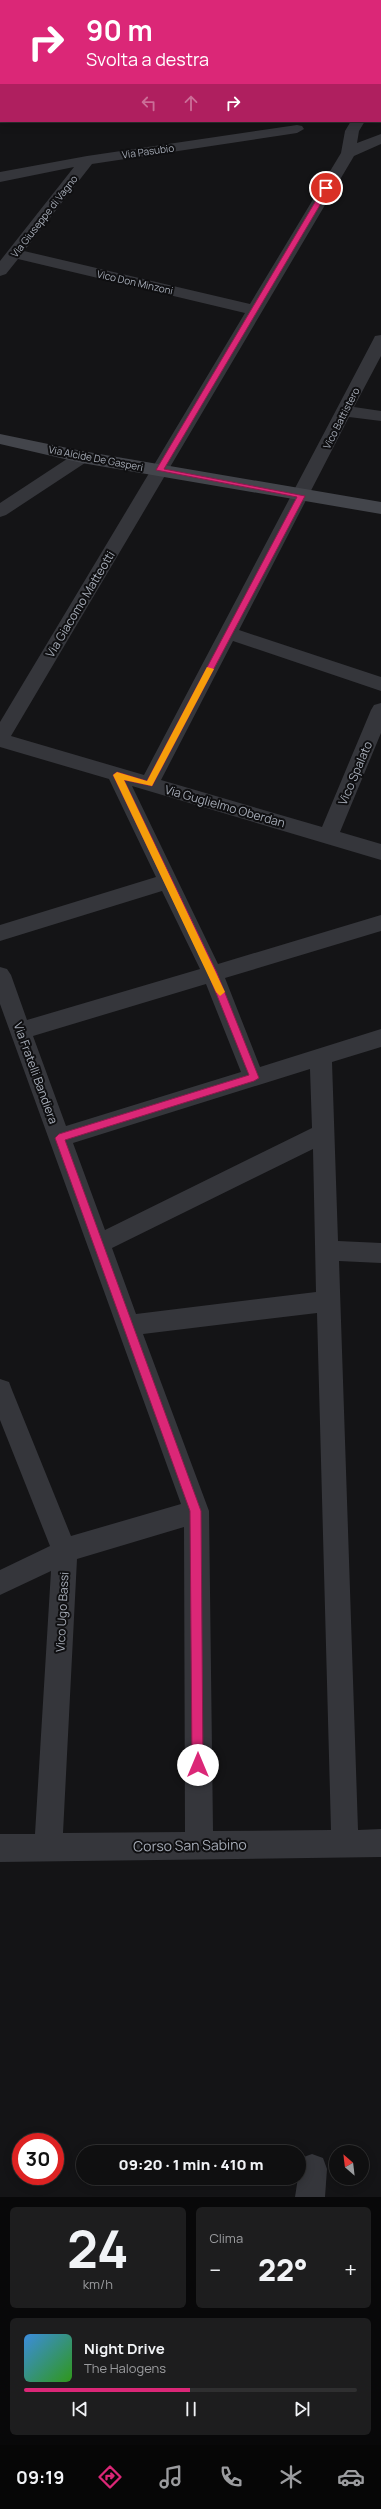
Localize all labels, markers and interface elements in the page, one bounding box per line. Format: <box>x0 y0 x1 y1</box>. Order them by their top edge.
text: 90 m <box>86 11 153 49</box>
icon: right <box>20 16 72 68</box>
text: Svolta a destra <box>86 47 209 71</box>
icon: left <box>138 92 160 114</box>
icon: ahead <box>180 92 202 114</box>
icon: right <box>222 92 244 114</box>
street label: Via Pasubio <box>121 140 175 162</box>
pin <box>309 171 343 205</box>
street label: Via Giuseppe di Vagno <box>7 172 81 260</box>
icon: arrive <box>315 177 337 199</box>
street label: Vico Don Minzoni <box>96 266 174 298</box>
street label: Vico Battistero <box>320 385 363 451</box>
street label: Via Alcide De Gasperi <box>48 442 144 474</box>
street label: Via Giacomo Matteotti <box>41 548 119 660</box>
street label: Vico Spalato <box>334 738 376 808</box>
street label: Via Guglielmo Oberdan <box>163 781 287 831</box>
street label: Via Fratelli Bandiera <box>10 1020 62 1126</box>
street label: Vico Ugo Bassi <box>51 1572 73 1652</box>
position arrow <box>177 1744 219 1786</box>
street label: Corso San Sabino <box>133 1835 247 1855</box>
speed limit sign: 30 <box>12 2133 64 2185</box>
north arrow <box>329 2145 369 2185</box>
map controls <box>329 2145 369 2185</box>
text: 09:20 · 1 min · 410 m <box>119 2154 263 2175</box>
text: 24 <box>67 2213 129 2284</box>
text: Clima <box>210 2229 243 2247</box>
text: 22° <box>258 2249 308 2290</box>
text: − <box>210 2255 221 2285</box>
text: + <box>344 2255 357 2285</box>
text: km/h <box>83 2275 113 2293</box>
text: Night Drive <box>84 2338 165 2359</box>
text: The Halogens <box>84 2359 166 2377</box>
icon: previous <box>69 2398 91 2420</box>
icon: pause <box>180 2398 202 2420</box>
icon: next <box>291 2398 313 2420</box>
icon: directions <box>96 2463 124 2491</box>
icon: music <box>157 2463 185 2491</box>
icon: phone <box>217 2463 245 2491</box>
icon: climate <box>277 2463 305 2491</box>
icon: car <box>337 2463 365 2491</box>
text: 09:19 <box>16 2465 64 2489</box>

